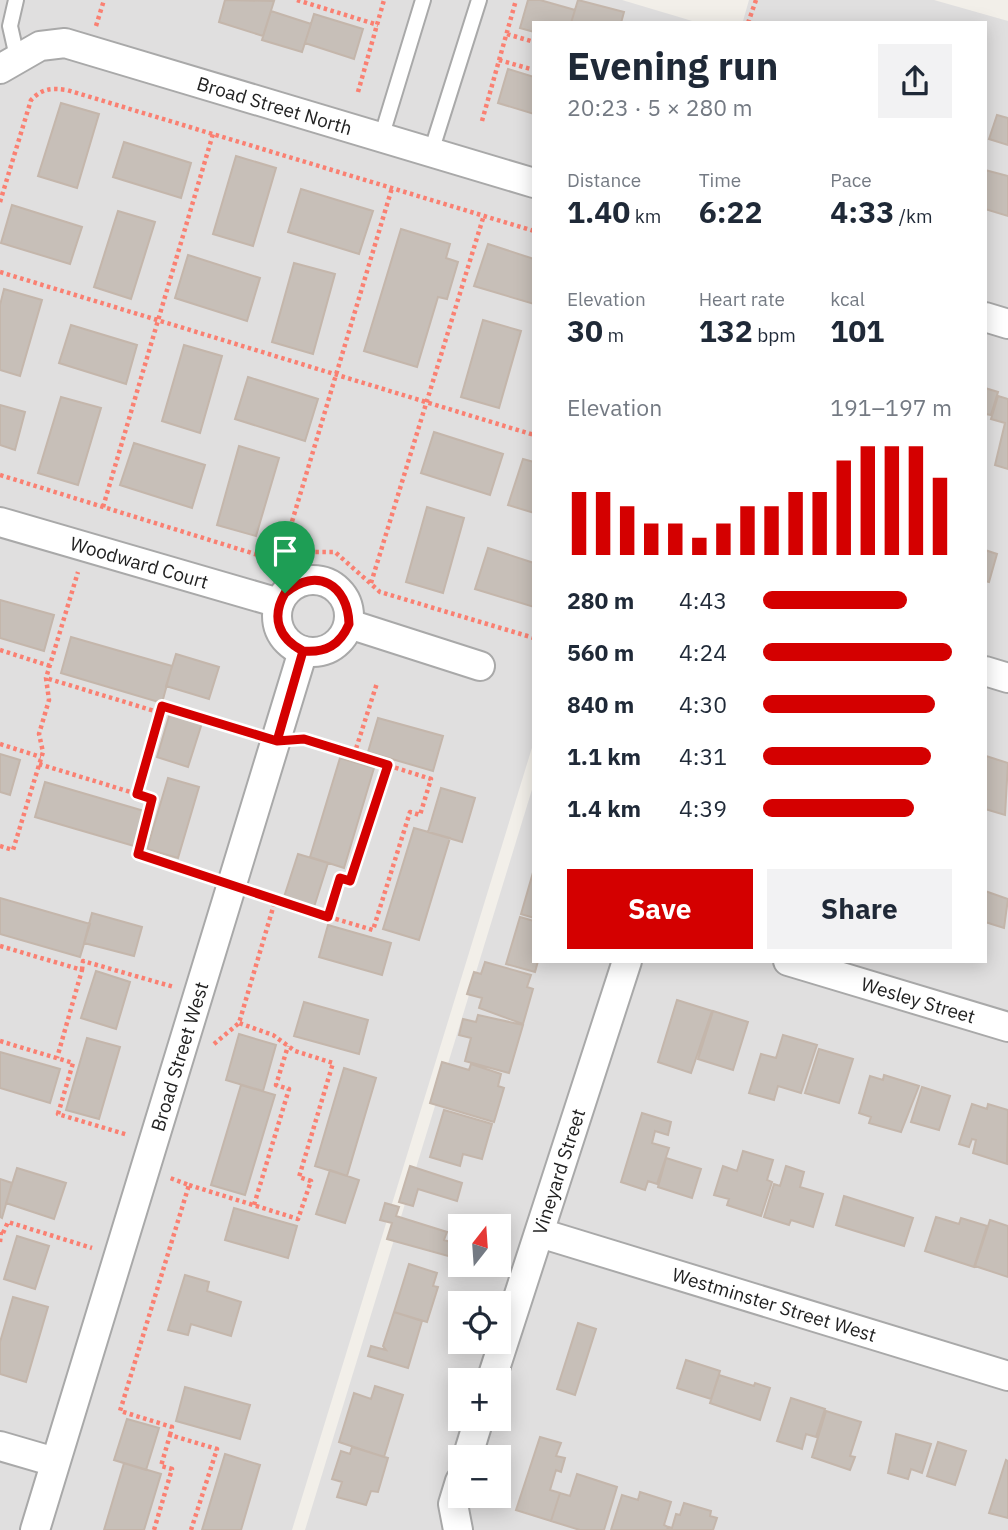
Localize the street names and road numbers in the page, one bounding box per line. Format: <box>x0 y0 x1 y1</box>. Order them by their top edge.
street label: Broad Street North <box>194 71 355 140</box>
street label: Woodward Court <box>67 531 211 594</box>
street label: Wesley Street <box>858 972 978 1029</box>
street label: Broad Street West <box>145 979 213 1134</box>
street label: Vineyard Street <box>527 1106 590 1238</box>
street label: Westminster Street West <box>669 1262 879 1347</box>

